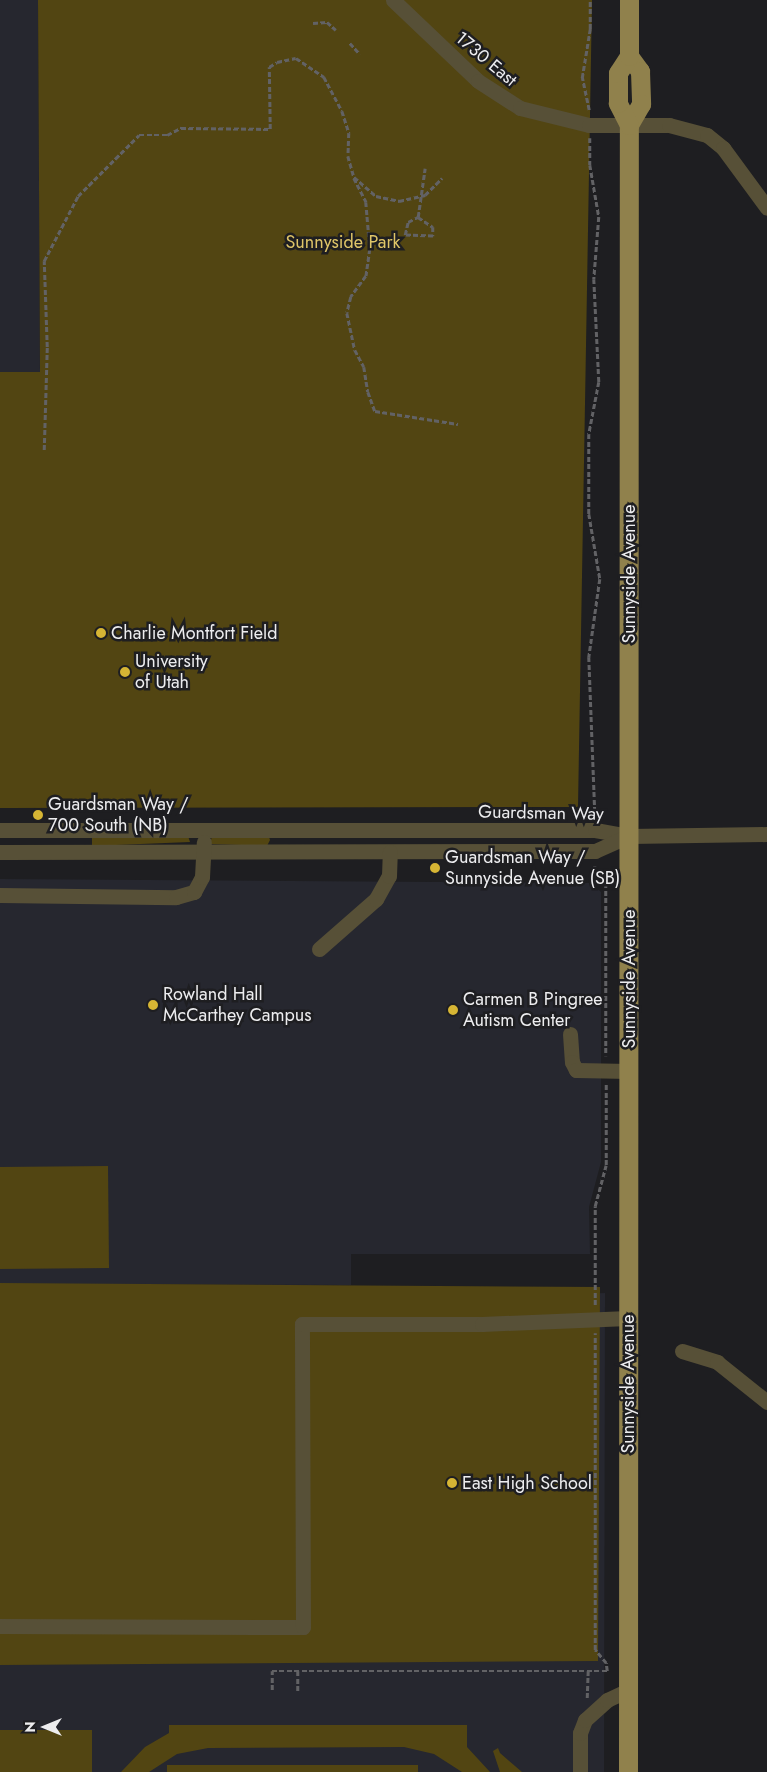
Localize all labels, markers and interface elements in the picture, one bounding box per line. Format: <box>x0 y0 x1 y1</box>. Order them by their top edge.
street label: 1730 East <box>451 27 521 91</box>
park label: Sunnyside Park <box>286 231 400 253</box>
street label: Sunnyside Avenue <box>618 505 640 643</box>
place label: Charlie Montfort Field <box>111 622 277 644</box>
marker: Charlie Montfort Field <box>95 627 107 639</box>
place label: University of Utah <box>135 651 208 694</box>
marker: University of Utah <box>119 666 131 678</box>
place label: Guardsman Way / 700 South (NB) <box>48 794 188 836</box>
street label: Guardsman Way <box>478 801 604 825</box>
marker: Guardsman Way / 700 South (NB) <box>32 809 44 821</box>
place label: Guardsman Way / Sunnyside Avenue (SB) <box>445 847 620 890</box>
marker: Guardsman Way / Sunnyside Avenue (SB) <box>429 862 441 874</box>
street label: Sunnyside Avenue <box>618 910 640 1048</box>
place label: Rowland Hall McCarthey Campus <box>163 984 311 1026</box>
place label: Carmen B Pingree Autism Center <box>463 989 602 1032</box>
marker: Rowland Hall McCarthey Campus <box>147 999 159 1011</box>
marker: Carmen B Pingree Autism Center <box>447 1004 459 1016</box>
street label: Sunnyside Avenue <box>617 1315 639 1453</box>
place label: East High School <box>462 1472 592 1494</box>
marker: East High School <box>446 1477 458 1489</box>
north arrow <box>20 1702 70 1752</box>
text: N <box>20 1721 40 1733</box>

